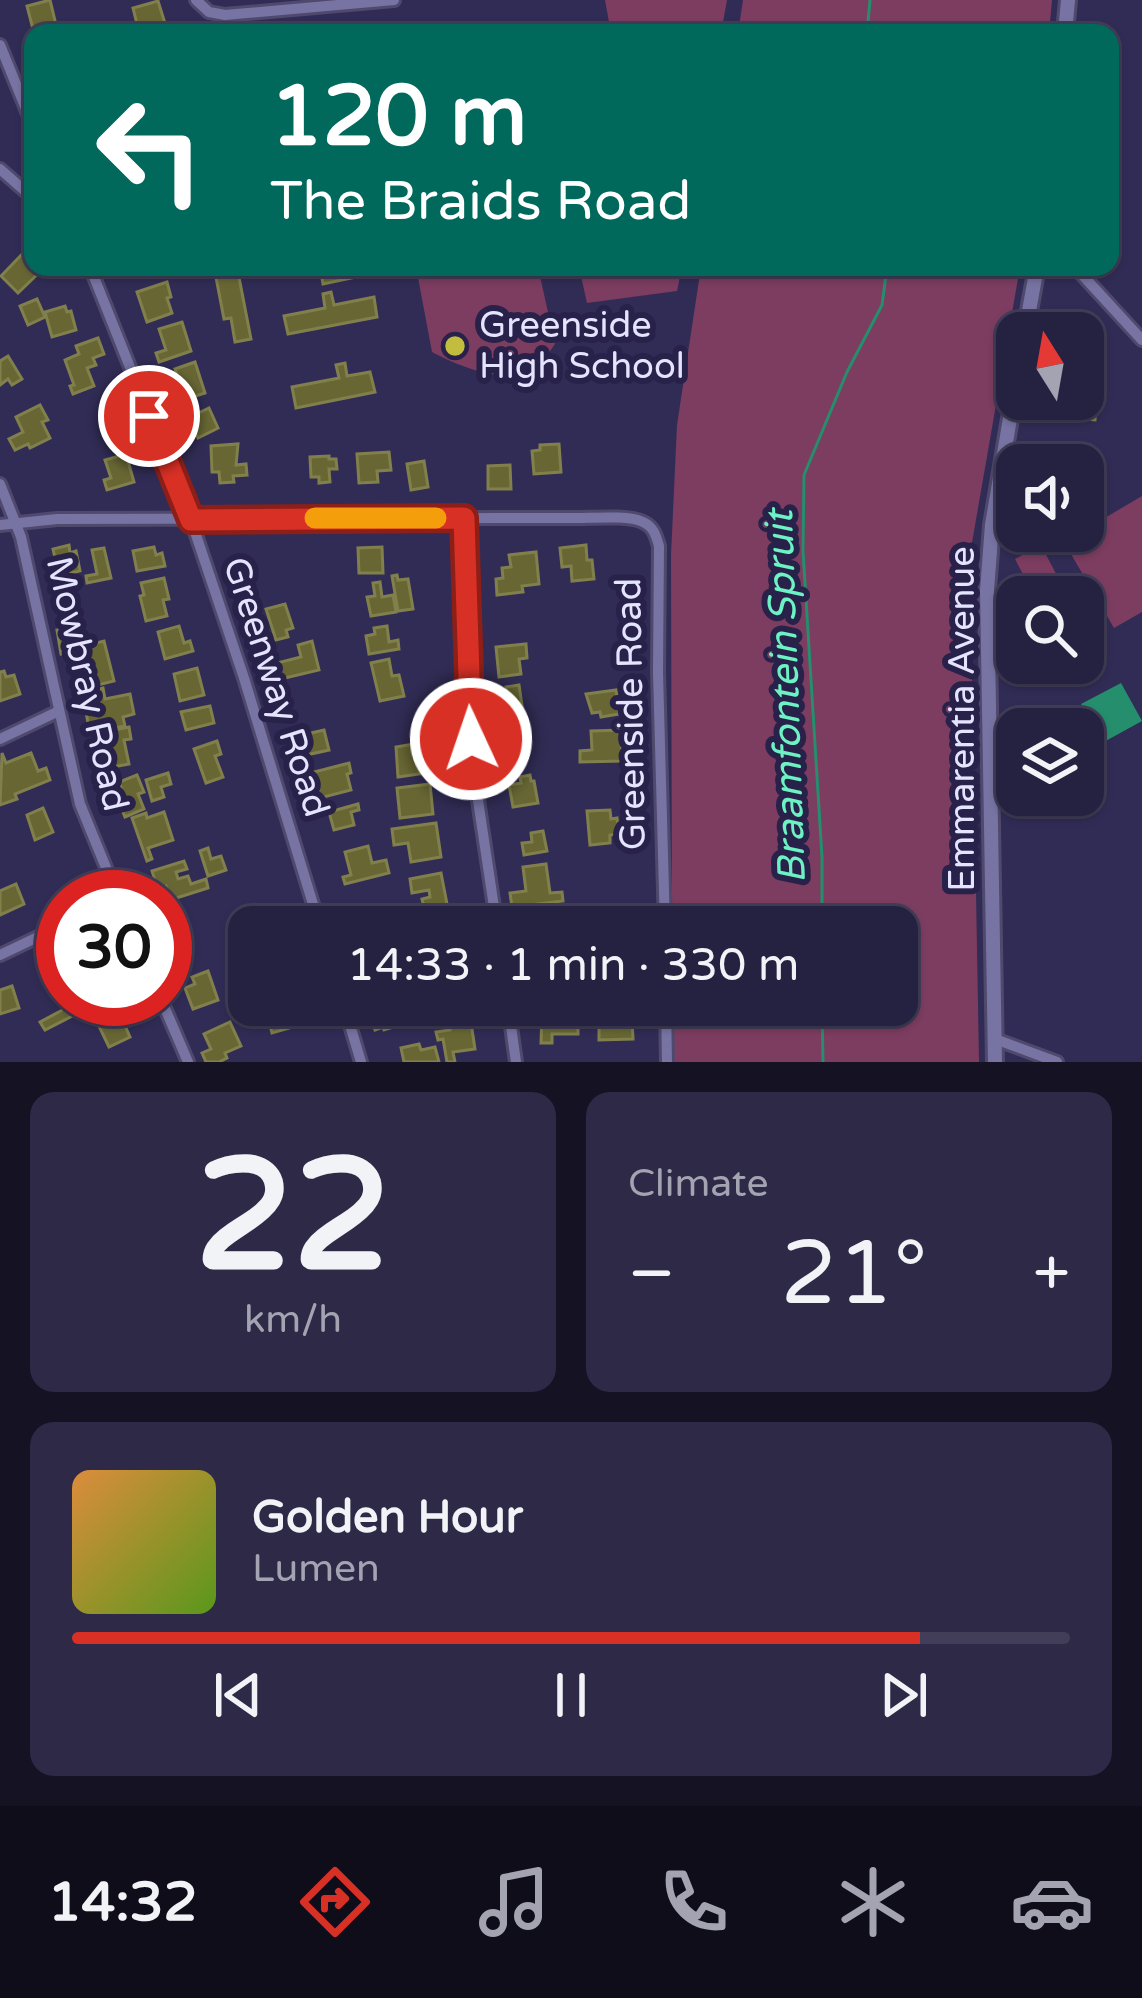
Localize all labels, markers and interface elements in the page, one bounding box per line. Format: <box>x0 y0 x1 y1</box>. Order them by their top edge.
text: 120 m <box>270 67 527 168</box>
icon: left <box>72 72 228 228</box>
text: The Braids Road <box>270 169 691 234</box>
place label: Greenside High School <box>479 304 685 388</box>
north arrow <box>996 312 1104 420</box>
map controls <box>996 312 1104 816</box>
marker: Greenside High School <box>442 333 468 359</box>
pin <box>98 365 200 467</box>
icon: arrive <box>116 383 182 449</box>
button: sound <box>996 444 1104 552</box>
water label: Braamfontein Spruit <box>756 505 816 884</box>
street label: Emmarentia Avenue <box>941 546 984 892</box>
street label: Mowbray Road <box>37 552 137 816</box>
street label: Greenway Road <box>214 552 338 822</box>
button: search <box>996 576 1104 684</box>
street label: Greenside Road <box>607 577 655 851</box>
position arrow <box>408 676 534 802</box>
button: layers <box>996 708 1104 816</box>
speed limit sign: 30 <box>36 870 192 1026</box>
text: 14:33 · 1 min · 330 m <box>347 939 799 993</box>
text: 22 <box>195 1124 391 1312</box>
text: Climate <box>628 1160 768 1207</box>
text: 21° <box>780 1220 927 1329</box>
text: − <box>628 1234 675 1314</box>
text: + <box>1033 1234 1070 1314</box>
text: km/h <box>244 1296 342 1343</box>
text: Golden Hour <box>252 1491 523 1545</box>
text: Lumen <box>252 1545 380 1592</box>
icon: previous <box>205 1662 271 1728</box>
icon: pause <box>538 1662 604 1728</box>
icon: next <box>871 1662 937 1728</box>
icon: directions <box>293 1860 377 1944</box>
icon: music <box>472 1860 556 1944</box>
icon: phone <box>652 1860 736 1944</box>
icon: climate <box>831 1860 915 1944</box>
icon: car <box>1010 1860 1094 1944</box>
text: 14:32 <box>48 1870 197 1935</box>

